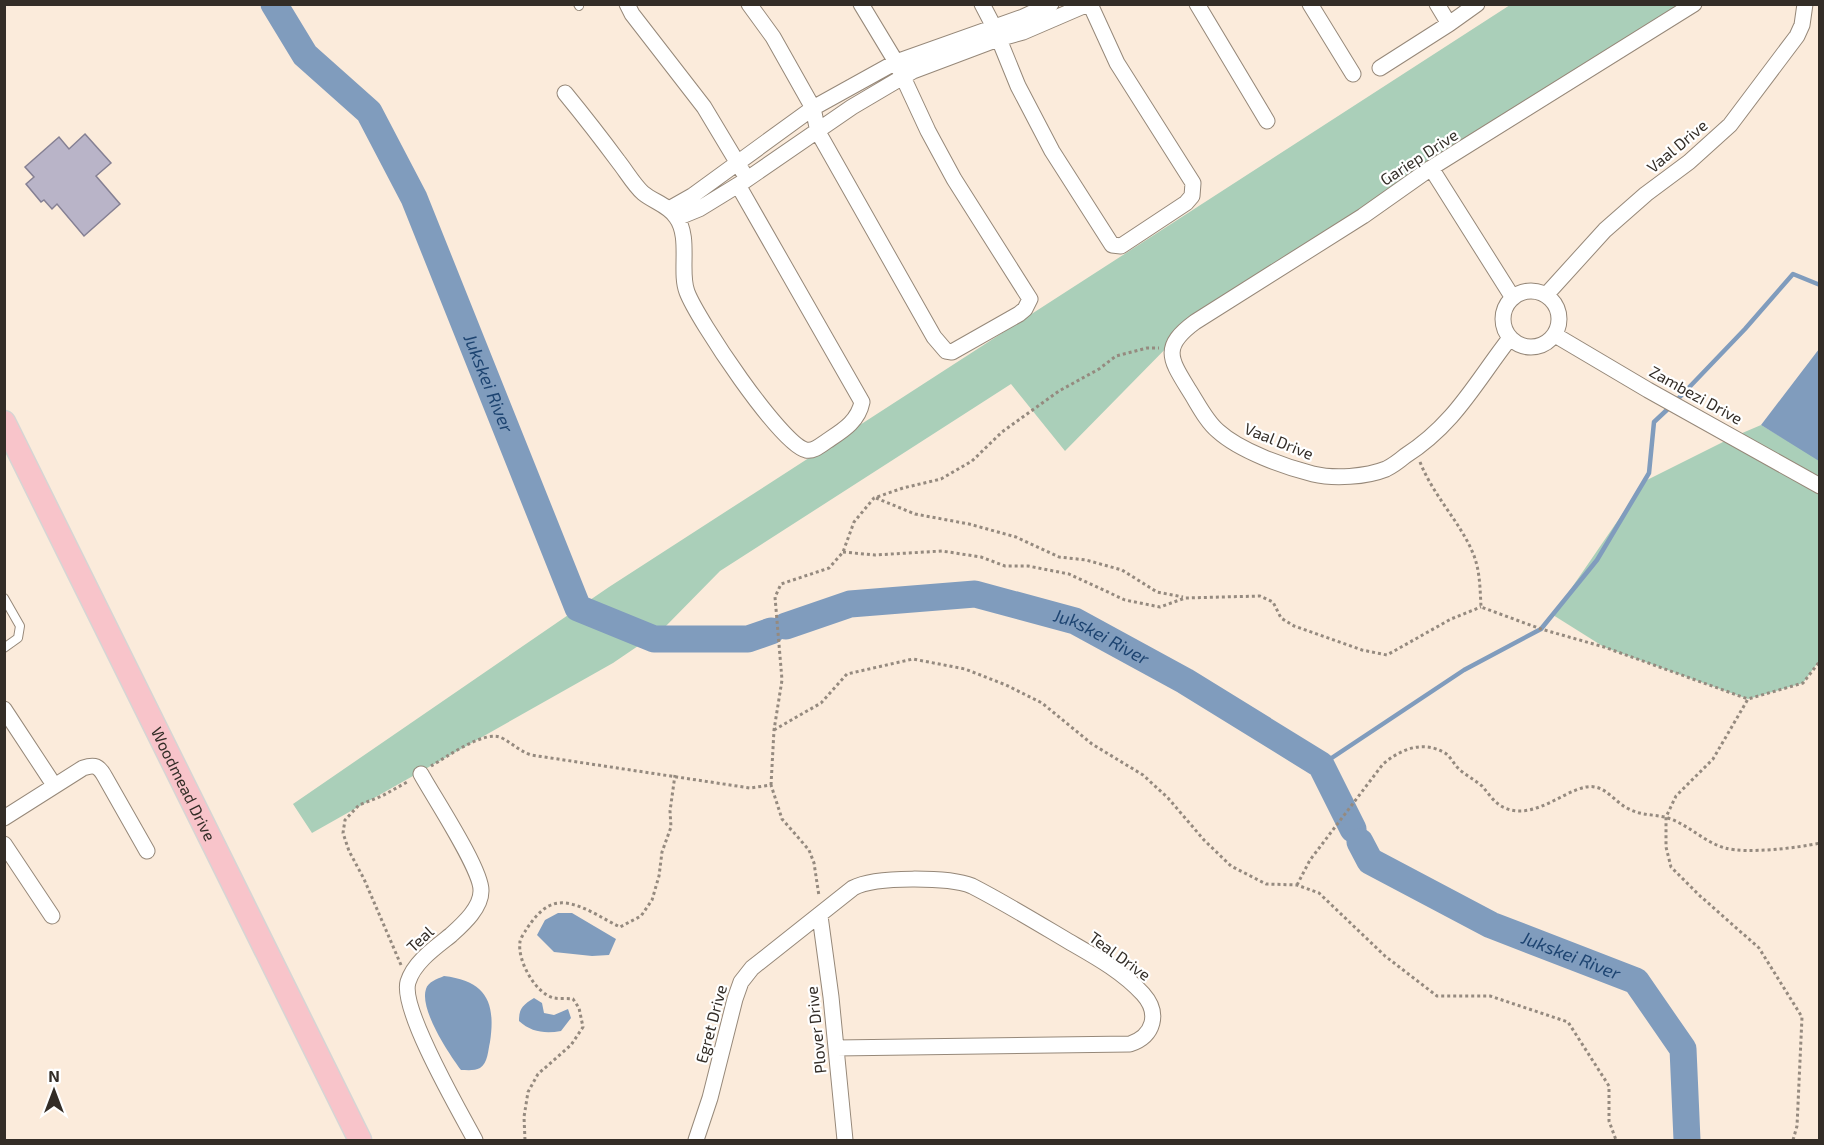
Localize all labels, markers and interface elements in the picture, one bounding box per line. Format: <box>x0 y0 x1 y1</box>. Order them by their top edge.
street label: Vaal Drive <box>1643 115 1711 176</box>
street label: Gariep Drive <box>1376 124 1461 189</box>
water label: Jukskei River <box>459 330 519 436</box>
street label: Zambezi Drive <box>1646 361 1746 428</box>
street label: Vaal Drive <box>1242 418 1316 463</box>
water label: Jukskei River <box>1050 603 1154 670</box>
street label: Woodmead Drive <box>148 724 220 844</box>
street label: Teal <box>402 921 437 956</box>
water label: Jukskei River <box>1518 926 1625 984</box>
street label: Teal Drive <box>1086 927 1155 984</box>
street label: Egret Drive <box>691 983 730 1065</box>
street label: Plover Drive <box>801 985 830 1075</box>
north arrow <box>24 1061 84 1121</box>
text: N <box>48 1066 60 1085</box>

